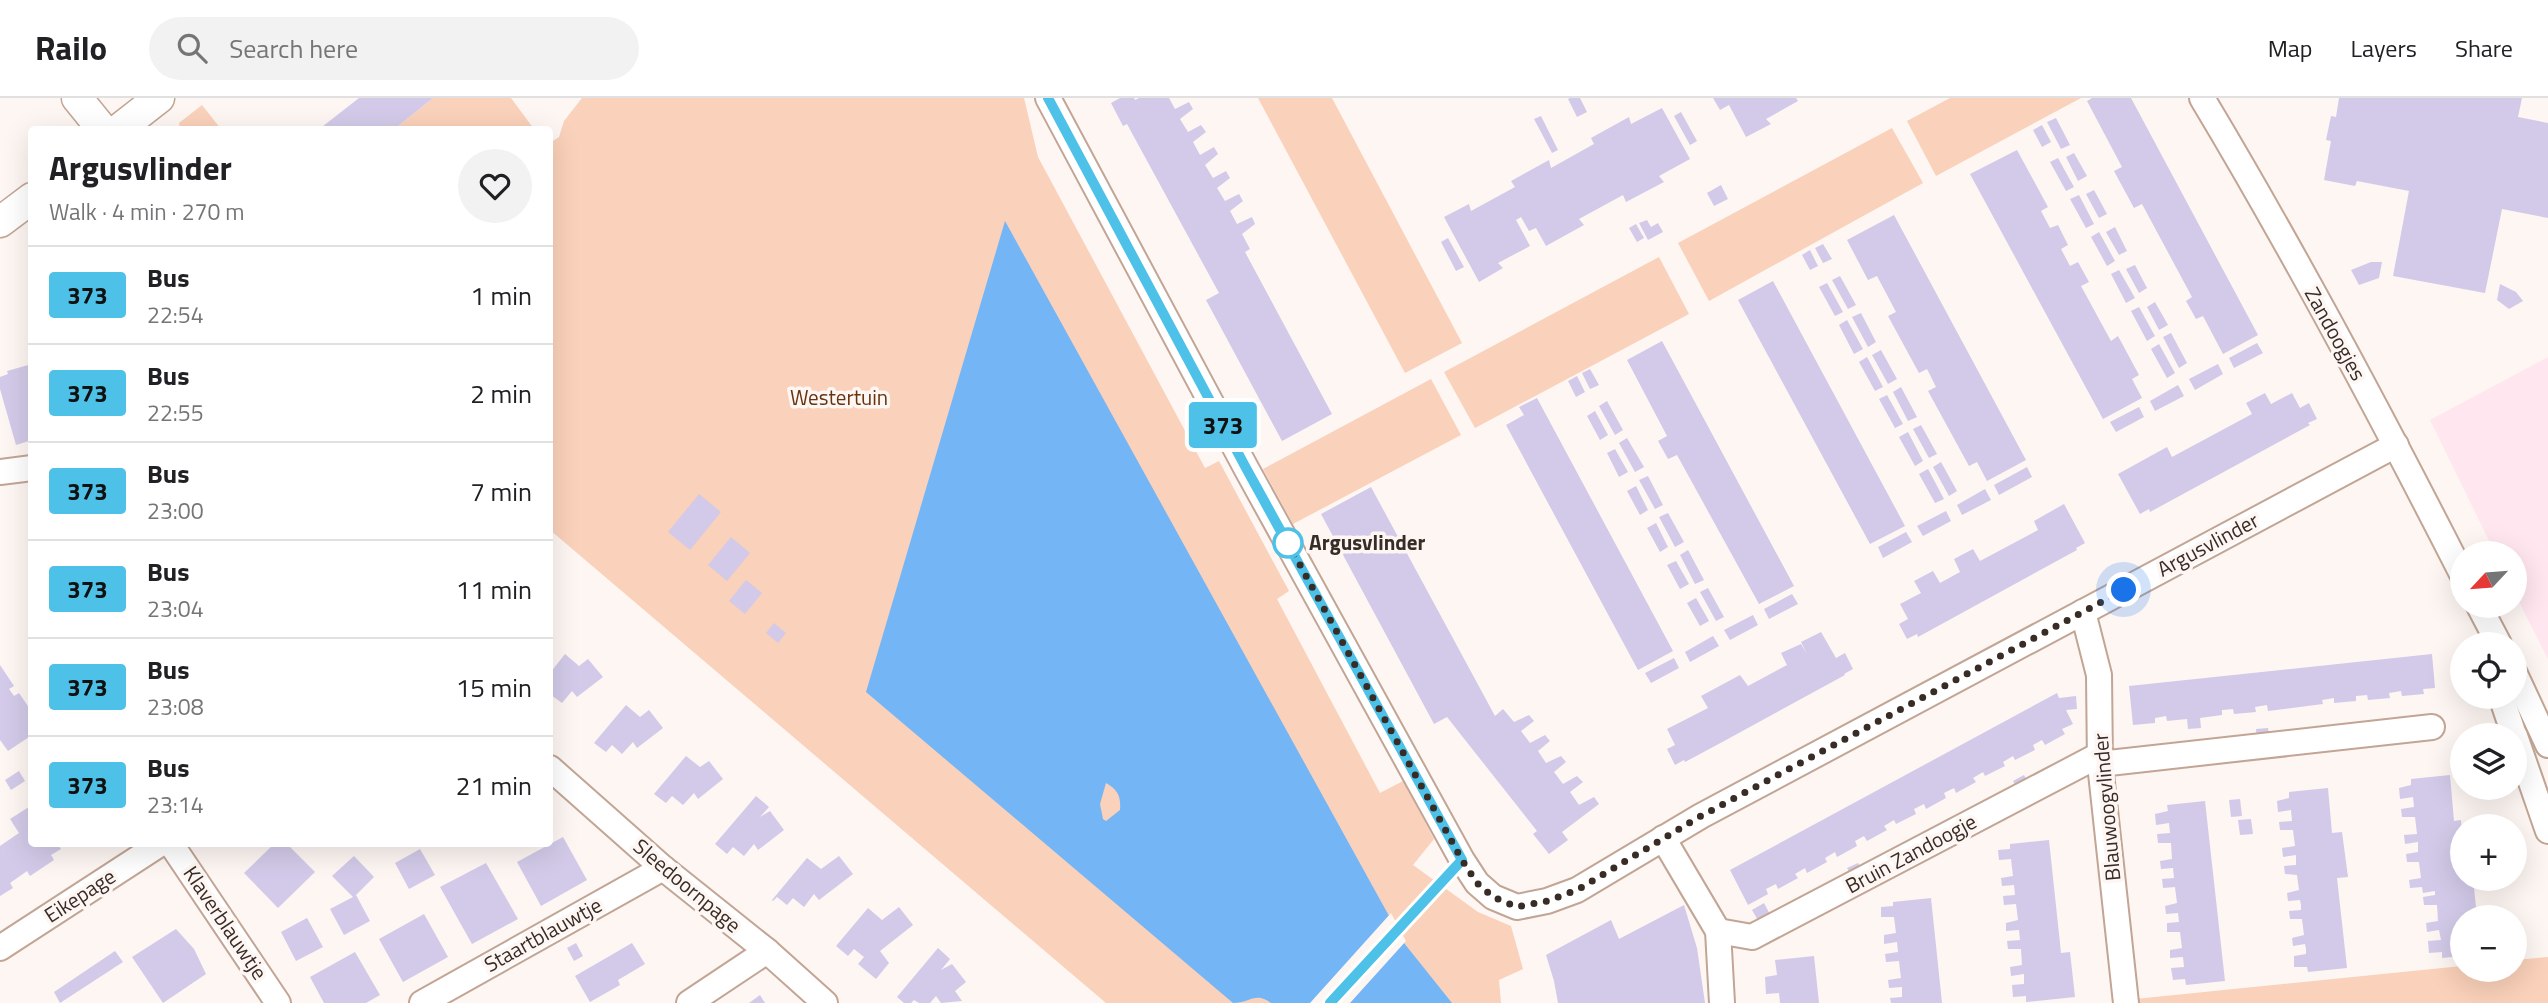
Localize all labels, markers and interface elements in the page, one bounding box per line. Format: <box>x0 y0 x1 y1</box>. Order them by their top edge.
search box <box>149 17 639 80</box>
text: Railo <box>35 23 107 73</box>
icon: search <box>173 29 211 67</box>
text: Search here <box>229 29 358 68</box>
text: Map <box>2268 30 2313 66</box>
text: Layers <box>2351 30 2417 66</box>
text: Share <box>2455 30 2513 66</box>
text: Argusvlinder <box>49 143 232 193</box>
button: heart <box>458 149 532 223</box>
text: Walk · 4 min · 270 m <box>49 194 245 229</box>
text: Bus <box>147 258 189 297</box>
text: 1 min <box>470 276 532 315</box>
text: 373 <box>67 277 108 313</box>
street label: Zandoogjes <box>2297 281 2375 386</box>
text: 22:54 <box>147 297 204 332</box>
text: Bus <box>147 356 189 395</box>
text: 2 min <box>470 374 532 413</box>
text: 373 <box>67 375 108 411</box>
park label: Westertuin <box>790 381 888 413</box>
text: 22:55 <box>147 395 204 430</box>
line badge: 373 <box>1183 402 1263 448</box>
text: 373 <box>1203 407 1243 443</box>
text: Bus <box>147 454 189 493</box>
text: 7 min <box>470 472 532 511</box>
text: 373 <box>67 473 108 509</box>
text: 23:00 <box>147 493 204 528</box>
street label: Argusvlinder <box>2151 504 2264 584</box>
place label: Argusvlinder <box>1309 526 1425 558</box>
marker: Argusvlinder <box>1273 528 1303 558</box>
north arrow <box>2450 541 2527 618</box>
map controls <box>2450 541 2527 982</box>
text: Bus <box>147 552 189 591</box>
text: 11 min <box>456 570 532 609</box>
text: 373 <box>67 571 108 607</box>
your location <box>2106 572 2141 607</box>
text: 23:04 <box>147 591 204 626</box>
button: locate <box>2450 632 2527 709</box>
text: Bus <box>147 650 189 689</box>
text: 15 min <box>456 668 532 707</box>
text: 373 <box>67 669 108 705</box>
text: 23:08 <box>147 689 204 724</box>
button: layers <box>2450 723 2527 800</box>
street label: Blauwoogvlinder <box>2084 732 2128 882</box>
text: Bus <box>147 748 189 787</box>
text: 21 min <box>456 766 532 805</box>
text: 373 <box>67 767 108 803</box>
text: 23:14 <box>147 787 204 822</box>
street label: Bruin Zandoogje <box>1839 805 1982 901</box>
button: + <box>2450 814 2527 891</box>
street label: Sleedoornpage <box>627 830 749 940</box>
street label: Klaverblauwtje <box>176 859 276 986</box>
street label: Eikepage <box>37 860 122 930</box>
street label: Staartblauwtje <box>478 889 607 980</box>
button: − <box>2450 905 2527 982</box>

